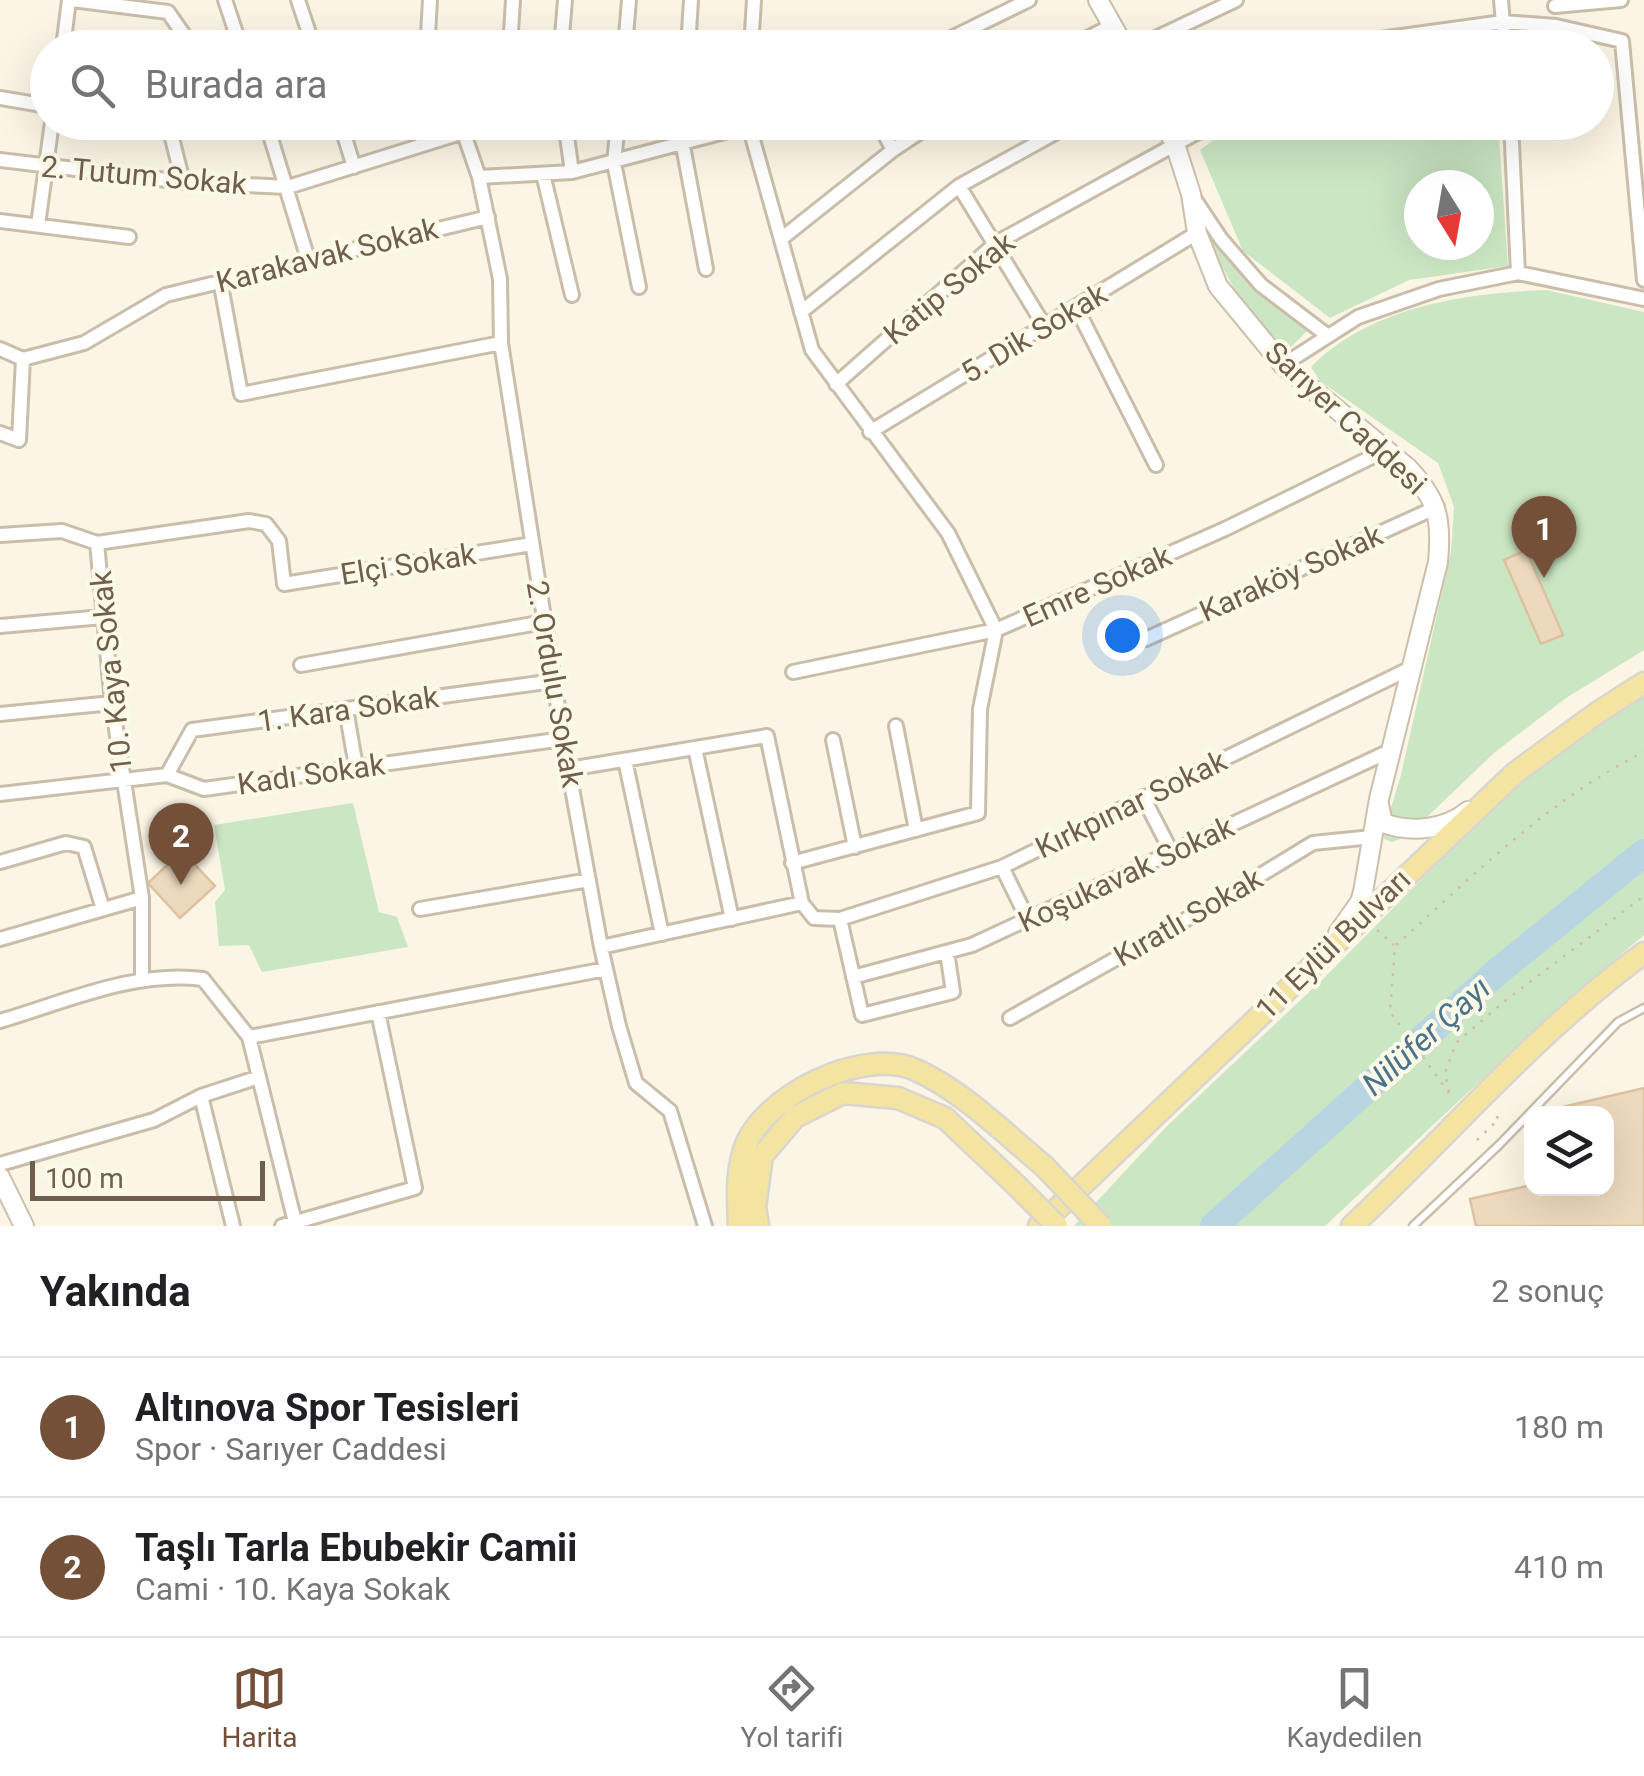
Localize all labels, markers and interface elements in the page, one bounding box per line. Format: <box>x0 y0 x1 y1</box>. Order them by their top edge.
search box <box>30 30 1614 140</box>
icon: search <box>65 58 120 113</box>
text: Burada ara <box>145 63 327 107</box>
street label: 2. Tutum Sokak <box>40 149 249 201</box>
north arrow <box>1404 170 1494 260</box>
street label: Karakavak Sokak <box>213 210 442 299</box>
street label: Katip Sokak <box>877 224 1022 351</box>
street label: 5. Dik Sokak <box>955 275 1114 390</box>
street label: Sarıyer Caddesi <box>1258 334 1434 502</box>
pin: 1 <box>1512 496 1576 578</box>
street label: Karaköy Sokak <box>1194 517 1389 629</box>
street label: Elçi Sokak <box>338 536 479 592</box>
street label: Emre Sokak <box>1018 538 1177 634</box>
street label: 10. Kaya Sokak <box>83 568 139 775</box>
street label: 2. Ordulu Sokak <box>520 578 591 791</box>
your location <box>1097 610 1148 661</box>
street label: 1. Kara Sokak <box>255 679 442 739</box>
street label: Kırkpınar Sokak <box>1030 742 1233 865</box>
street label: Kadı Sokak <box>235 746 388 802</box>
pin: 2 <box>148 802 214 885</box>
street label: Koşukavak Sokak <box>1013 808 1240 939</box>
street label: Kıratlı Sokak <box>1107 860 1269 974</box>
street label: 11 Eylül Bulvarı <box>1248 861 1418 1027</box>
water label: Nilüfer Çayı <box>1354 969 1498 1103</box>
map controls <box>1524 1106 1614 1196</box>
button: layers <box>1524 1106 1614 1196</box>
scale bar <box>30 1156 265 1200</box>
text: 100 m <box>45 1162 124 1195</box>
text: Yakında <box>40 1267 191 1316</box>
text: 2 sonuç <box>1491 1272 1604 1310</box>
text: Altınova Spor Tesisleri <box>135 1386 520 1430</box>
text: 1 <box>63 1408 82 1446</box>
text: 180 m <box>1514 1408 1604 1446</box>
text: Spor · Sarıyer Caddesi <box>135 1430 447 1468</box>
text: Taşlı Tarla Ebubekir Camii <box>135 1526 577 1570</box>
text: 2 <box>63 1548 82 1586</box>
text: 410 m <box>1514 1548 1604 1586</box>
text: Cami · 10. Kaya Sokak <box>135 1570 450 1608</box>
tab: Harita <box>222 1661 297 1754</box>
tab: Yol tarifi <box>740 1661 843 1754</box>
tab: Kaydedilen <box>1286 1661 1422 1754</box>

